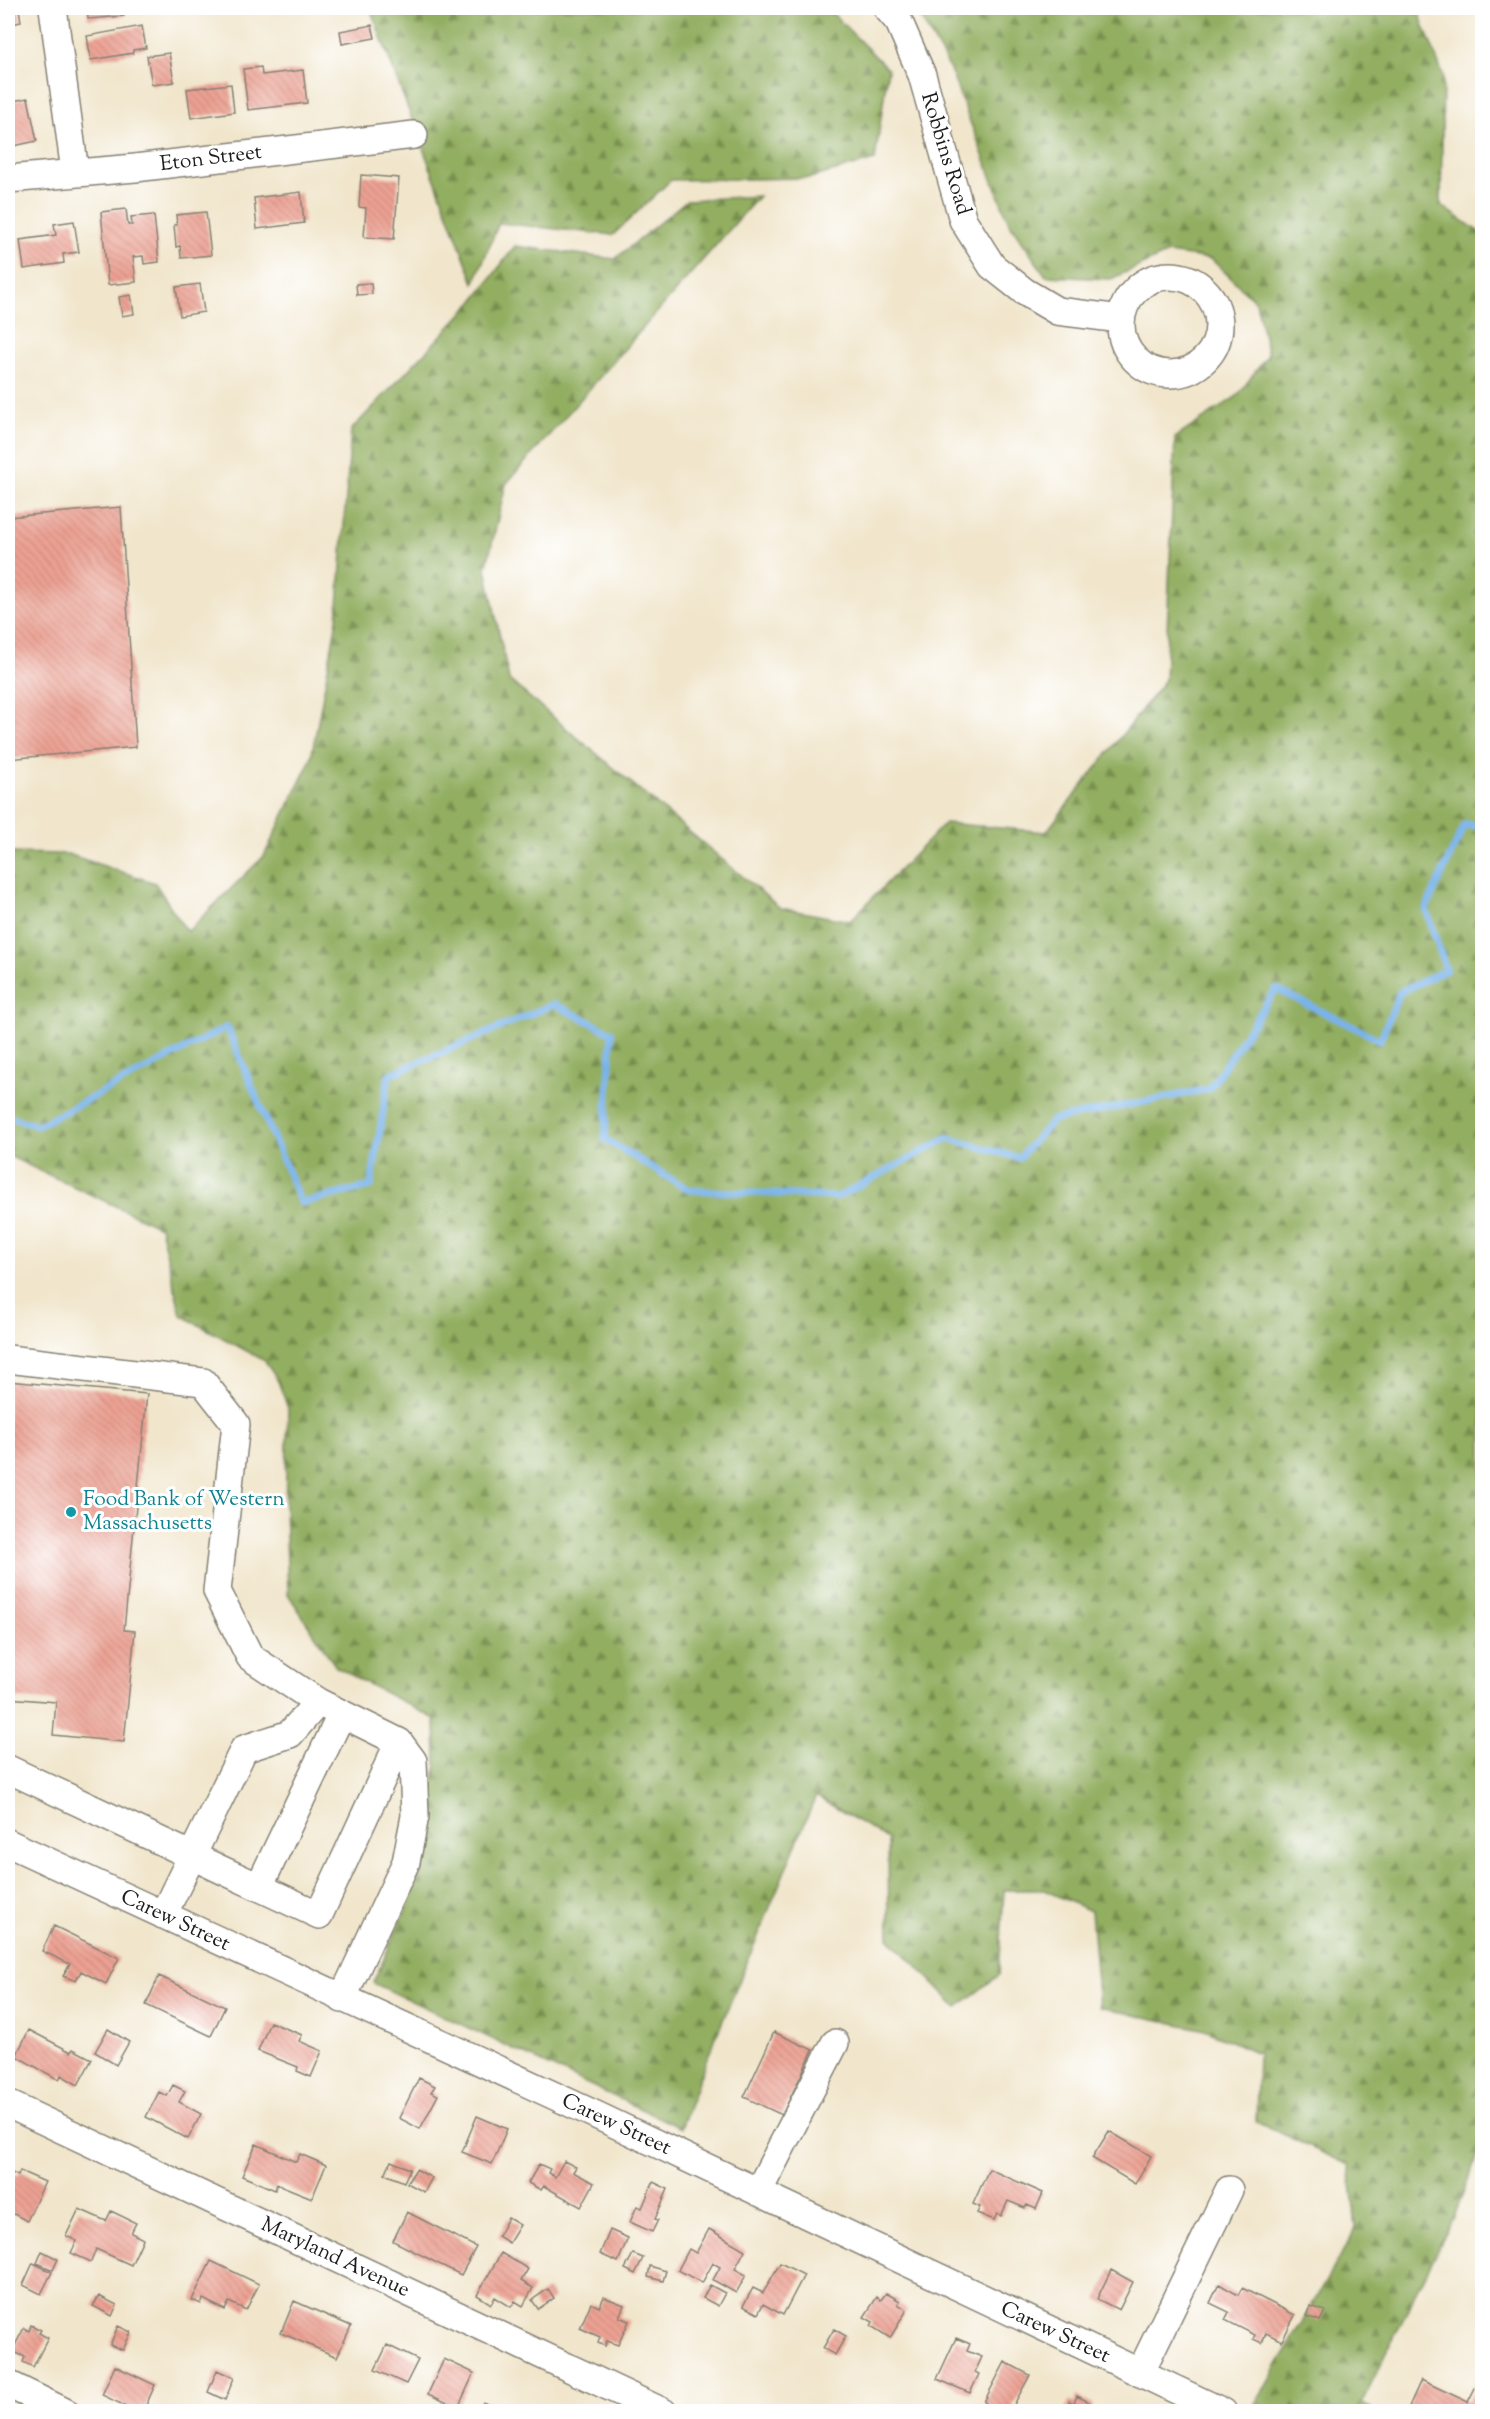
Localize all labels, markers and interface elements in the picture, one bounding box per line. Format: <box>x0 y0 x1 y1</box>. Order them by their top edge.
street label: Robbins Road <box>912 89 978 219</box>
street label: Eton Street <box>158 138 264 180</box>
place label: Food Bank of Western Massachusetts <box>83 1485 285 1539</box>
marker: Food Bank of Western Massachusetts <box>64 1505 78 1519</box>
street label: Carew Street <box>115 1883 235 1959</box>
street label: Carew Street <box>556 2087 676 2163</box>
street label: Maryland Avenue <box>256 2210 414 2306</box>
street label: Carew Street <box>995 2295 1115 2371</box>

